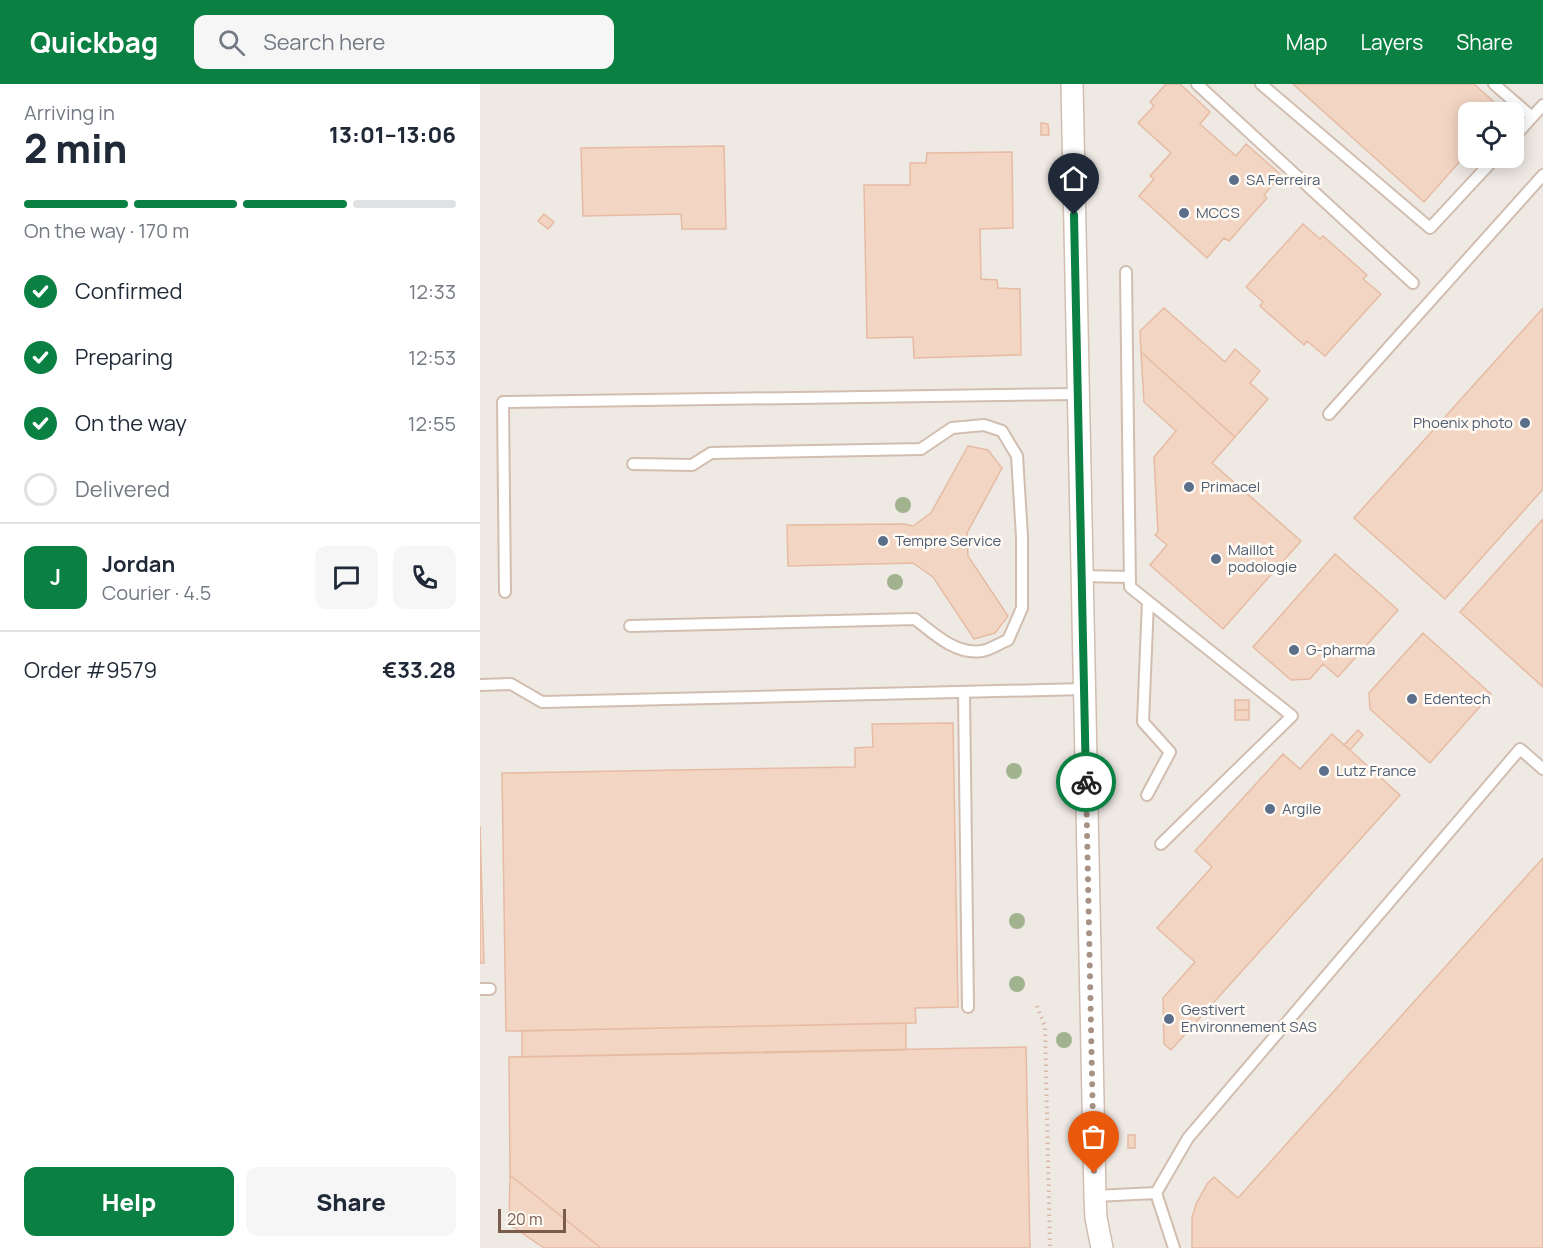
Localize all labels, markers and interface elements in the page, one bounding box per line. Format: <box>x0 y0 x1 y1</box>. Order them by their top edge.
search box <box>194 15 614 69</box>
text: Quickbag <box>30 23 158 61</box>
icon: search <box>215 26 248 59</box>
text: Search here <box>263 27 385 57</box>
text: Map <box>1286 28 1327 56</box>
text: Layers <box>1360 28 1423 56</box>
text: Share <box>1456 28 1513 56</box>
text: Arriving in <box>24 99 115 126</box>
map controls <box>1458 102 1524 168</box>
button: locate <box>1458 102 1524 168</box>
text: 13:01–13:06 <box>329 120 456 150</box>
text: 2 min <box>24 121 127 175</box>
pin <box>1048 153 1099 215</box>
icon: home <box>1057 162 1090 195</box>
place label: SA Ferreira <box>1246 169 1320 190</box>
marker: SA Ferreira <box>1227 173 1241 187</box>
place label: MCCS <box>1196 202 1240 223</box>
marker: MCCS <box>1177 206 1191 220</box>
text: On the way · 170 m <box>24 217 189 244</box>
icon: check <box>24 275 57 308</box>
text: Confirmed <box>75 276 183 306</box>
text: 12:33 <box>409 278 456 305</box>
icon: check <box>24 341 57 374</box>
text: Preparing <box>75 342 173 372</box>
text: 12:53 <box>408 344 456 371</box>
icon: check <box>24 407 57 440</box>
text: On the way <box>75 408 187 438</box>
text: 12:55 <box>408 410 456 437</box>
place label: Phoenix photo <box>1413 412 1513 433</box>
marker: Phoenix photo <box>1518 416 1532 430</box>
text: Delivered <box>75 474 170 504</box>
place label: Primacel <box>1201 476 1260 497</box>
marker: Primacel <box>1182 480 1196 494</box>
place label: Tempre Service <box>895 530 1002 551</box>
marker: Tempre Service <box>876 534 890 548</box>
place label: Maillot podologie <box>1228 539 1297 577</box>
button: chat <box>315 546 378 609</box>
button: phone <box>393 546 456 609</box>
text: Jordan <box>102 549 175 579</box>
marker: Maillot podologie <box>1209 552 1223 566</box>
text: J <box>50 562 61 592</box>
text: Courier · 4.5 <box>102 579 211 606</box>
place label: G-pharma <box>1306 639 1375 660</box>
marker: G-pharma <box>1287 643 1301 657</box>
text: Order #9579 <box>24 655 157 685</box>
text: €33.28 <box>382 655 456 685</box>
place label: Edentech <box>1424 688 1491 709</box>
marker: Edentech <box>1405 692 1419 706</box>
courier <box>1056 752 1116 812</box>
place label: Lutz France <box>1336 760 1416 781</box>
marker: Lutz France <box>1317 764 1331 778</box>
icon: bike <box>1070 766 1103 799</box>
place label: Argile <box>1282 798 1321 819</box>
marker: Argile <box>1263 802 1277 816</box>
place label: Gestivert Environnement SAS <box>1181 999 1317 1037</box>
marker: Gestivert Environnement SAS <box>1162 1012 1176 1026</box>
pin <box>1068 1111 1119 1173</box>
icon: bag <box>1077 1120 1110 1153</box>
button: Help <box>24 1167 234 1236</box>
button: Share <box>246 1167 456 1236</box>
scale bar <box>498 1206 566 1234</box>
text: 20 m <box>507 1208 543 1230</box>

